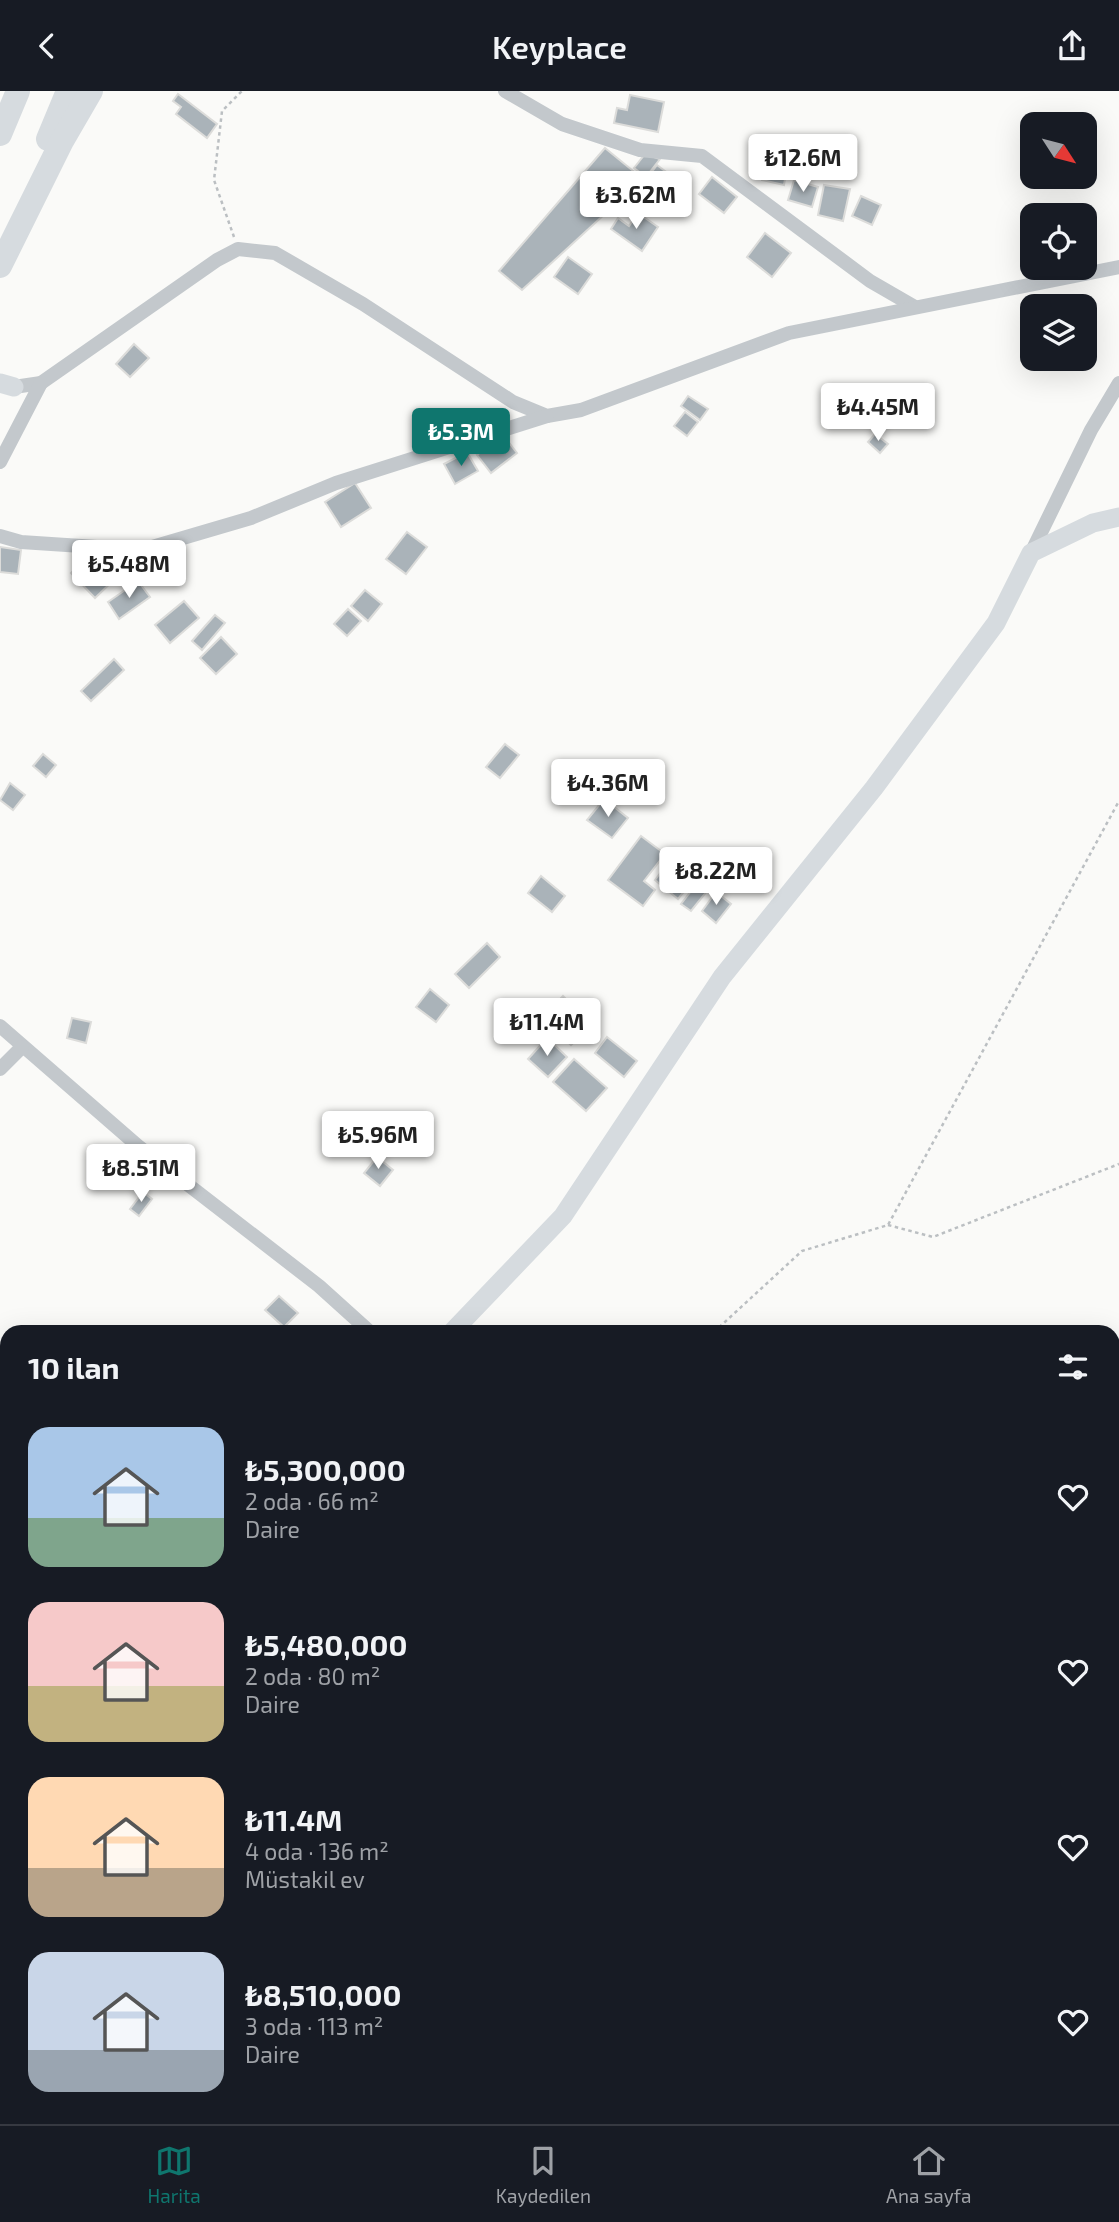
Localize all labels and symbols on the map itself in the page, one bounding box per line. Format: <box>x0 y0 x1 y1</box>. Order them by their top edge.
north arrow <box>1020 112 1097 189</box>
pin: ₺12.6M <box>746 134 860 194</box>
pin: ₺3.62M <box>579 171 693 231</box>
pin: ₺4.45M <box>821 383 935 443</box>
pin: ₺5.3M <box>412 409 510 468</box>
pin: ₺5.48M <box>72 540 186 600</box>
pin: ₺4.36M <box>551 759 665 819</box>
pin: ₺8.22M <box>659 847 773 907</box>
pin: ₺11.4M <box>490 999 604 1058</box>
pin: ₺5.96M <box>321 1111 435 1171</box>
pin: ₺8.51M <box>84 1145 198 1204</box>

